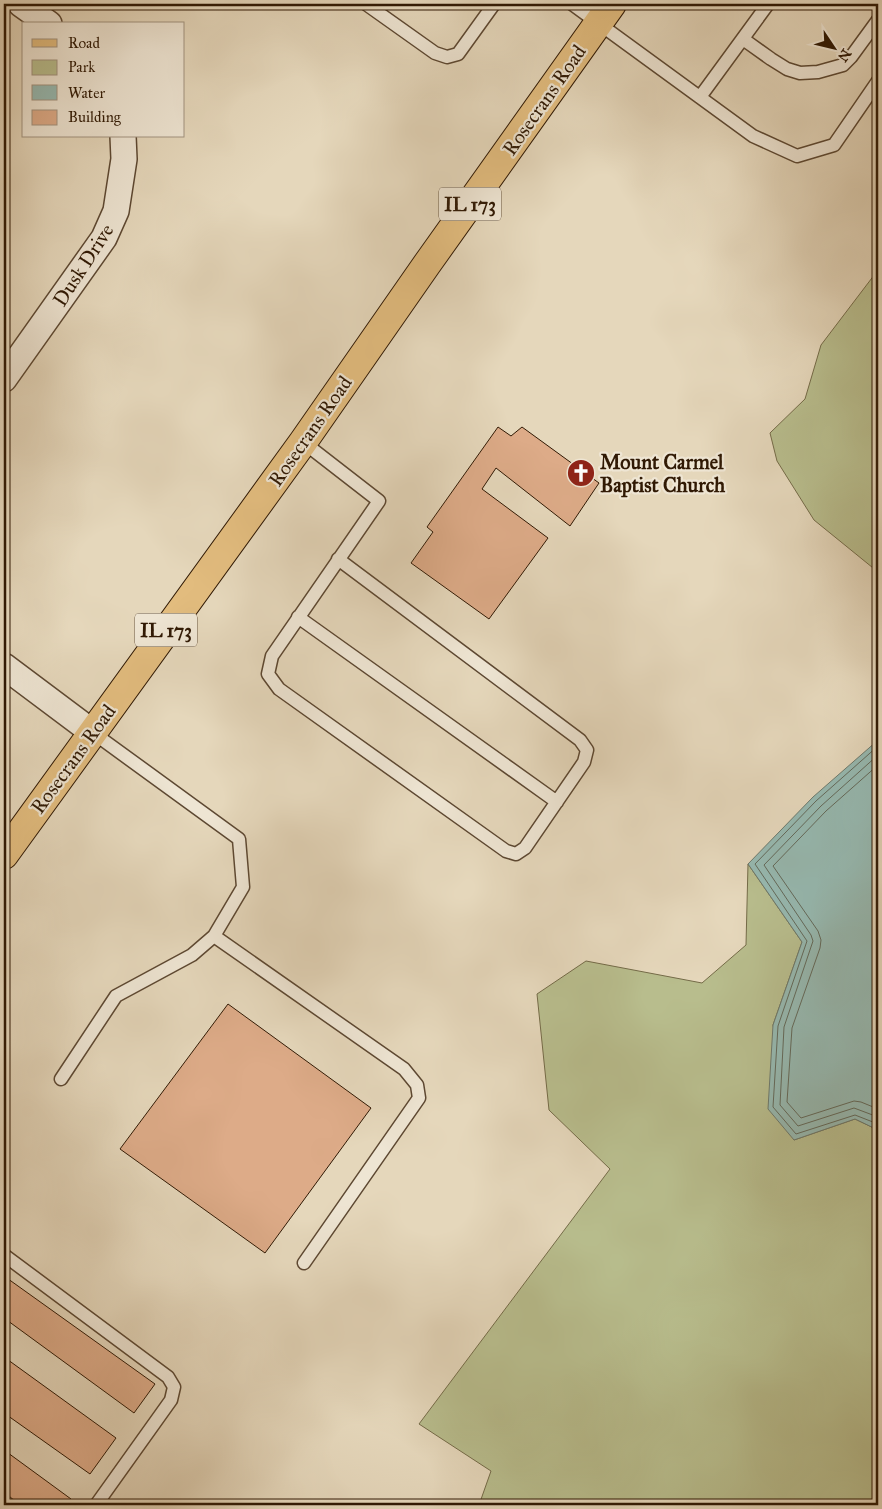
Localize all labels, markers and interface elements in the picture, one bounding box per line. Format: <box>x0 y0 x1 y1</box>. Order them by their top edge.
legend <box>22 22 185 138</box>
north arrow <box>810 22 860 72</box>
text: Road <box>68 34 100 52</box>
street label: Rosecrans Road <box>497 40 591 160</box>
text: N <box>834 45 855 65</box>
text: Park <box>68 58 95 76</box>
text: Water <box>68 84 105 102</box>
text: Building <box>68 108 122 126</box>
road number: IL 173 <box>439 188 501 220</box>
street label: Dusk Drive <box>47 219 119 311</box>
street label: Rosecrans Road <box>263 371 357 491</box>
place label: Mount Carmel Baptist Church <box>600 450 726 498</box>
church icon: Mount Carmel Baptist Church <box>566 458 596 488</box>
road number: IL 173 <box>135 614 197 646</box>
street label: Rosecrans Road <box>25 700 121 818</box>

